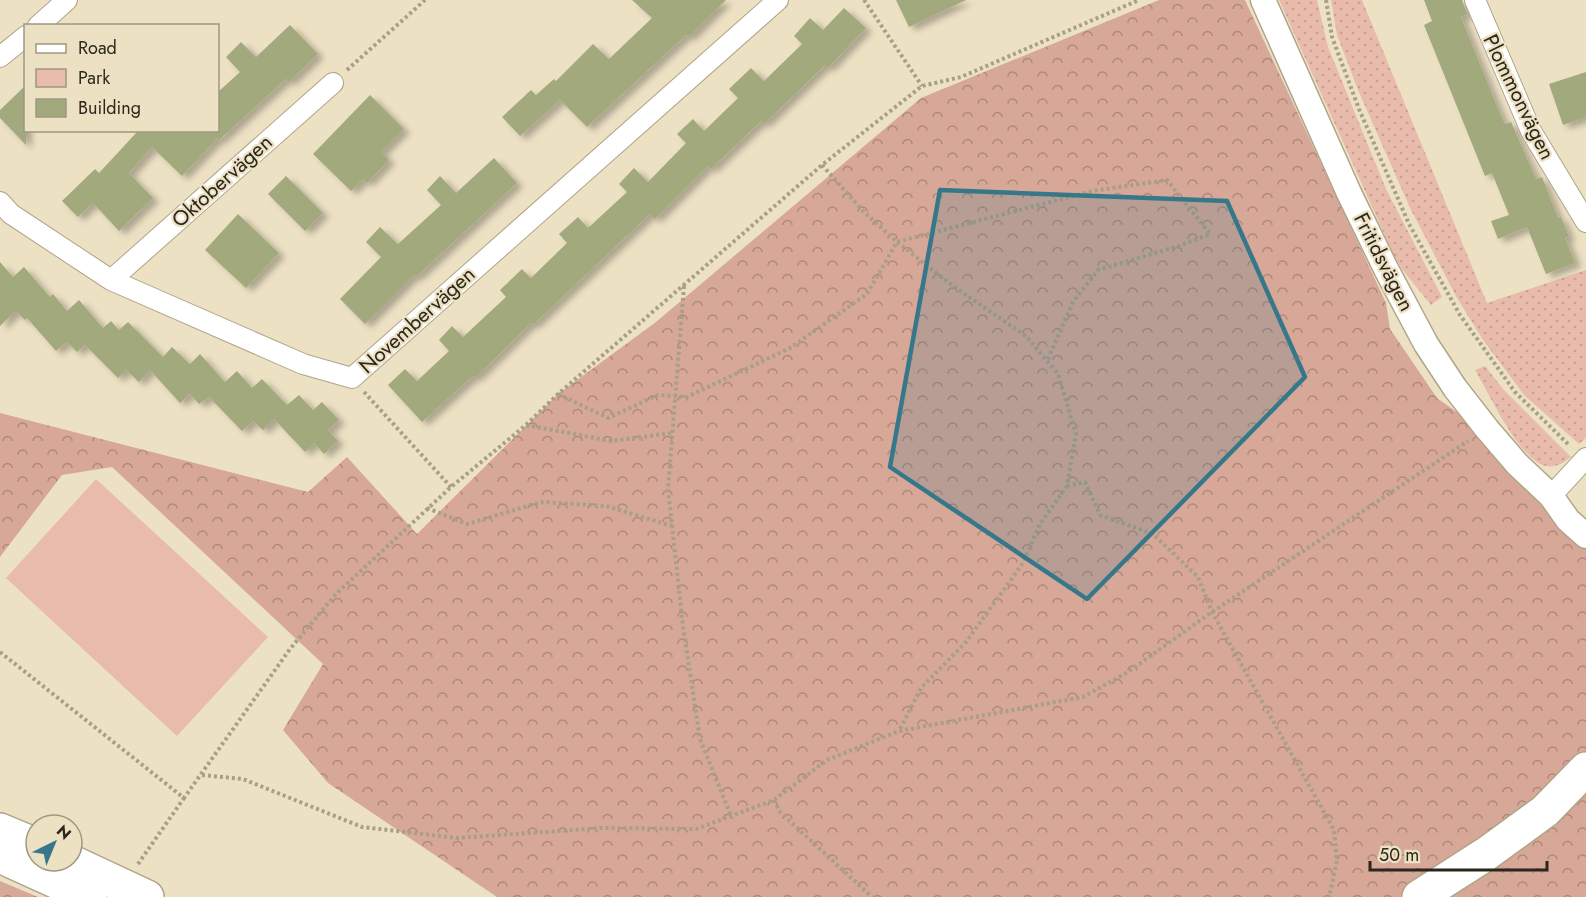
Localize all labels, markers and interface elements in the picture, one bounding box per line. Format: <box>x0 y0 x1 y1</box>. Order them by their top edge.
legend <box>24 24 219 132</box>
street label: Plommonvägen <box>1476 29 1562 165</box>
text: Road <box>78 35 117 61</box>
text: Park <box>78 65 110 91</box>
text: Building <box>78 95 141 121</box>
street label: Oktobervägen <box>165 128 279 234</box>
street label: Fritidsvägen <box>1346 208 1422 316</box>
street label: Novembervägen <box>352 260 482 380</box>
north arrow <box>24 813 84 873</box>
text: N <box>51 820 76 845</box>
scale bar <box>1370 834 1547 872</box>
text: 50 m <box>1379 842 1419 868</box>

